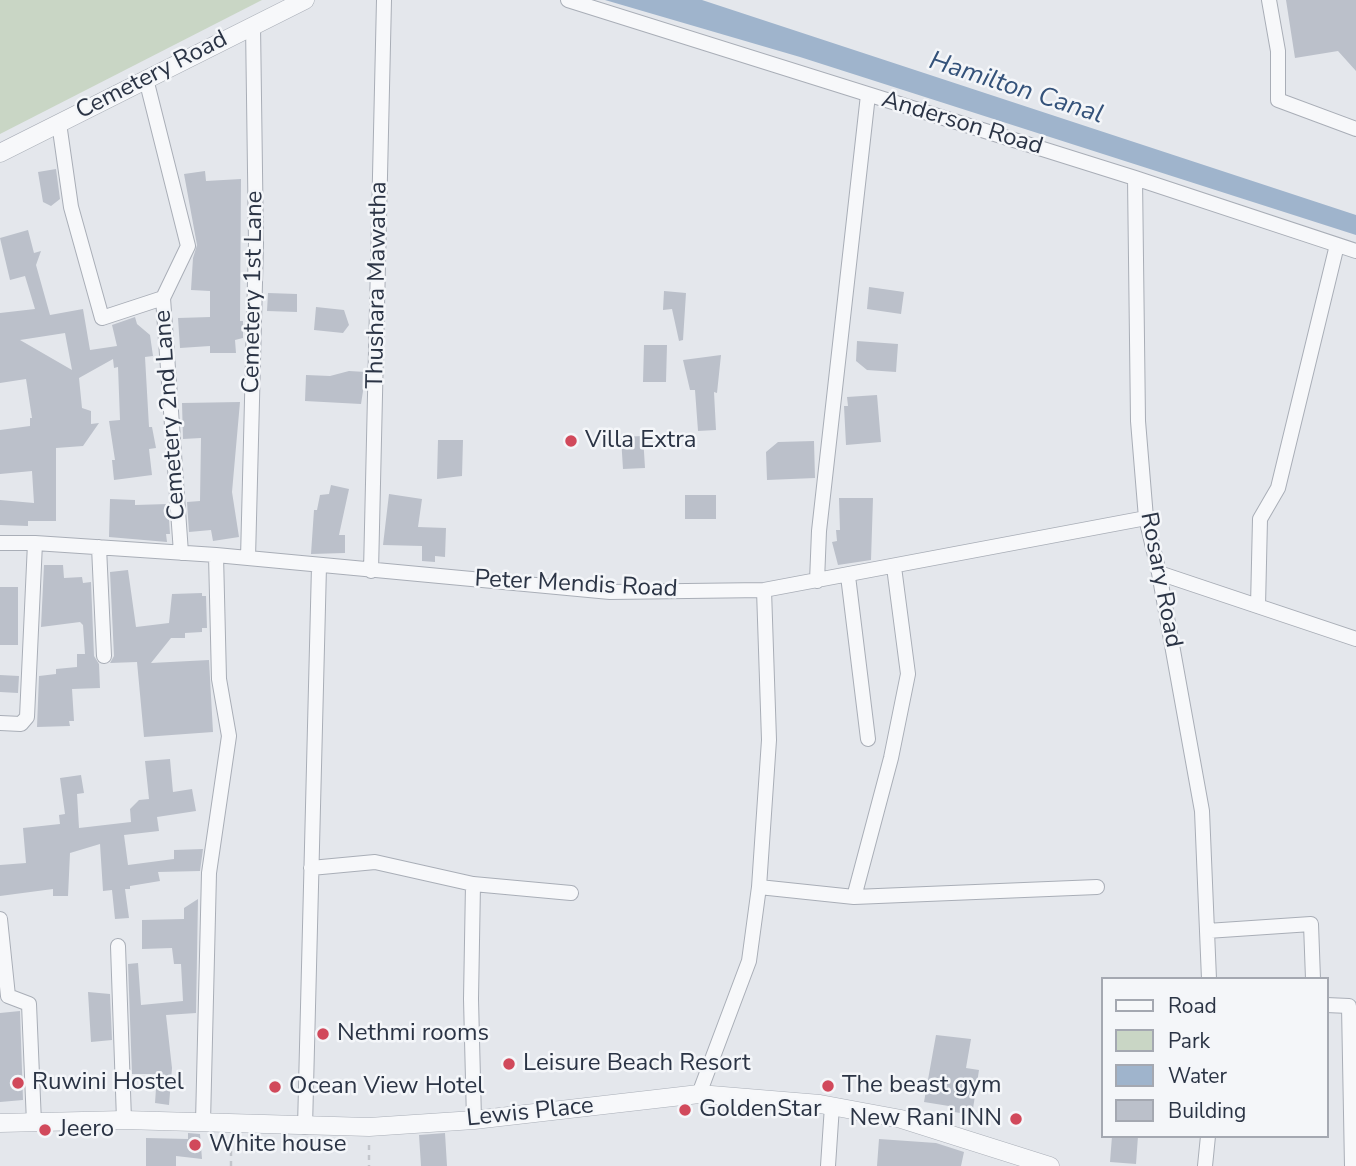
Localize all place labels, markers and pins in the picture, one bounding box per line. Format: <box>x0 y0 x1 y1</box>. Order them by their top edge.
place label: Villa Extra <box>585 427 696 455</box>
marker: Villa Extra <box>563 433 579 449</box>
place label: Nethmi rooms <box>337 1020 489 1048</box>
marker: Nethmi rooms <box>315 1026 331 1042</box>
place label: Leisure Beach Resort <box>523 1050 750 1078</box>
marker: Leisure Beach Resort <box>501 1056 517 1072</box>
place label: Ruwini Hostel <box>32 1069 184 1097</box>
place label: The beast gym <box>842 1072 1001 1100</box>
place label: Ocean View Hotel <box>289 1073 484 1101</box>
marker: Ruwini Hostel <box>10 1075 26 1091</box>
marker: The beast gym <box>820 1078 836 1094</box>
marker: Ocean View Hotel <box>267 1079 283 1095</box>
place label: GoldenStar <box>699 1096 822 1124</box>
marker: GoldenStar <box>677 1102 693 1118</box>
place label: New Rani INN <box>850 1105 1002 1133</box>
marker: New Rani INN <box>1008 1111 1024 1127</box>
place label: Jeero <box>59 1116 114 1144</box>
marker: Jeero <box>37 1122 53 1138</box>
place label: White house <box>209 1131 347 1159</box>
marker: White house <box>187 1137 203 1153</box>

